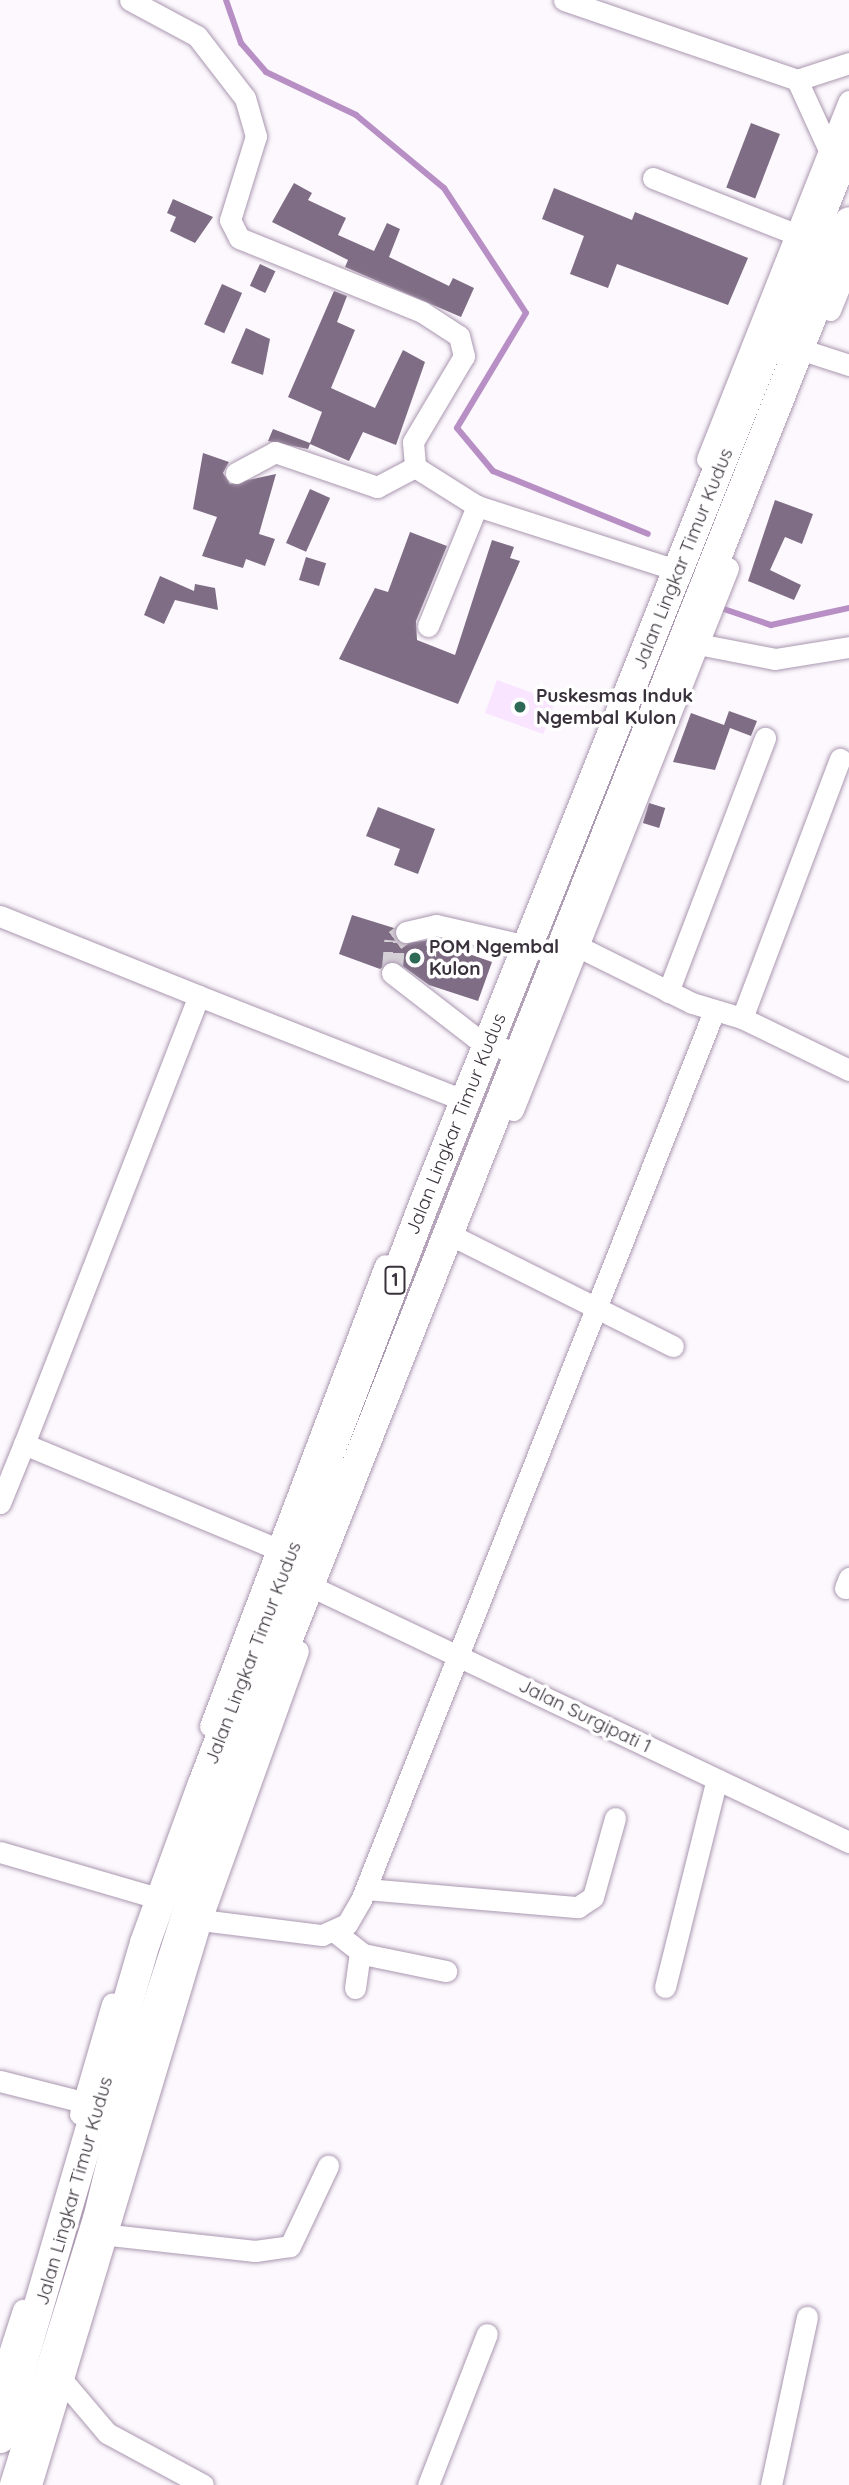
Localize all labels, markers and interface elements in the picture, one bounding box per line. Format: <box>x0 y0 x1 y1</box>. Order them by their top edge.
street label: Jalan Lingkar Timur Kudus <box>628 445 738 673</box>
place label: Puskesmas Induk Ngembal Kulon <box>536 685 693 729</box>
marker: Puskesmas Induk Ngembal Kulon <box>510 697 530 717</box>
place label: POM Ngembal Kulon <box>429 936 559 980</box>
marker: POM Ngembal Kulon <box>407 950 423 966</box>
street label: Jalan Lingkar Timur Kudus <box>401 1010 511 1238</box>
road number: 1 <box>383 1266 407 1294</box>
street label: Jalan Lingkar Timur Kudus <box>200 1538 306 1768</box>
street label: Jalan Surgipati 1 <box>515 1674 655 1758</box>
street label: Jalan Lingkar Timur Kudus <box>30 2074 118 2308</box>

